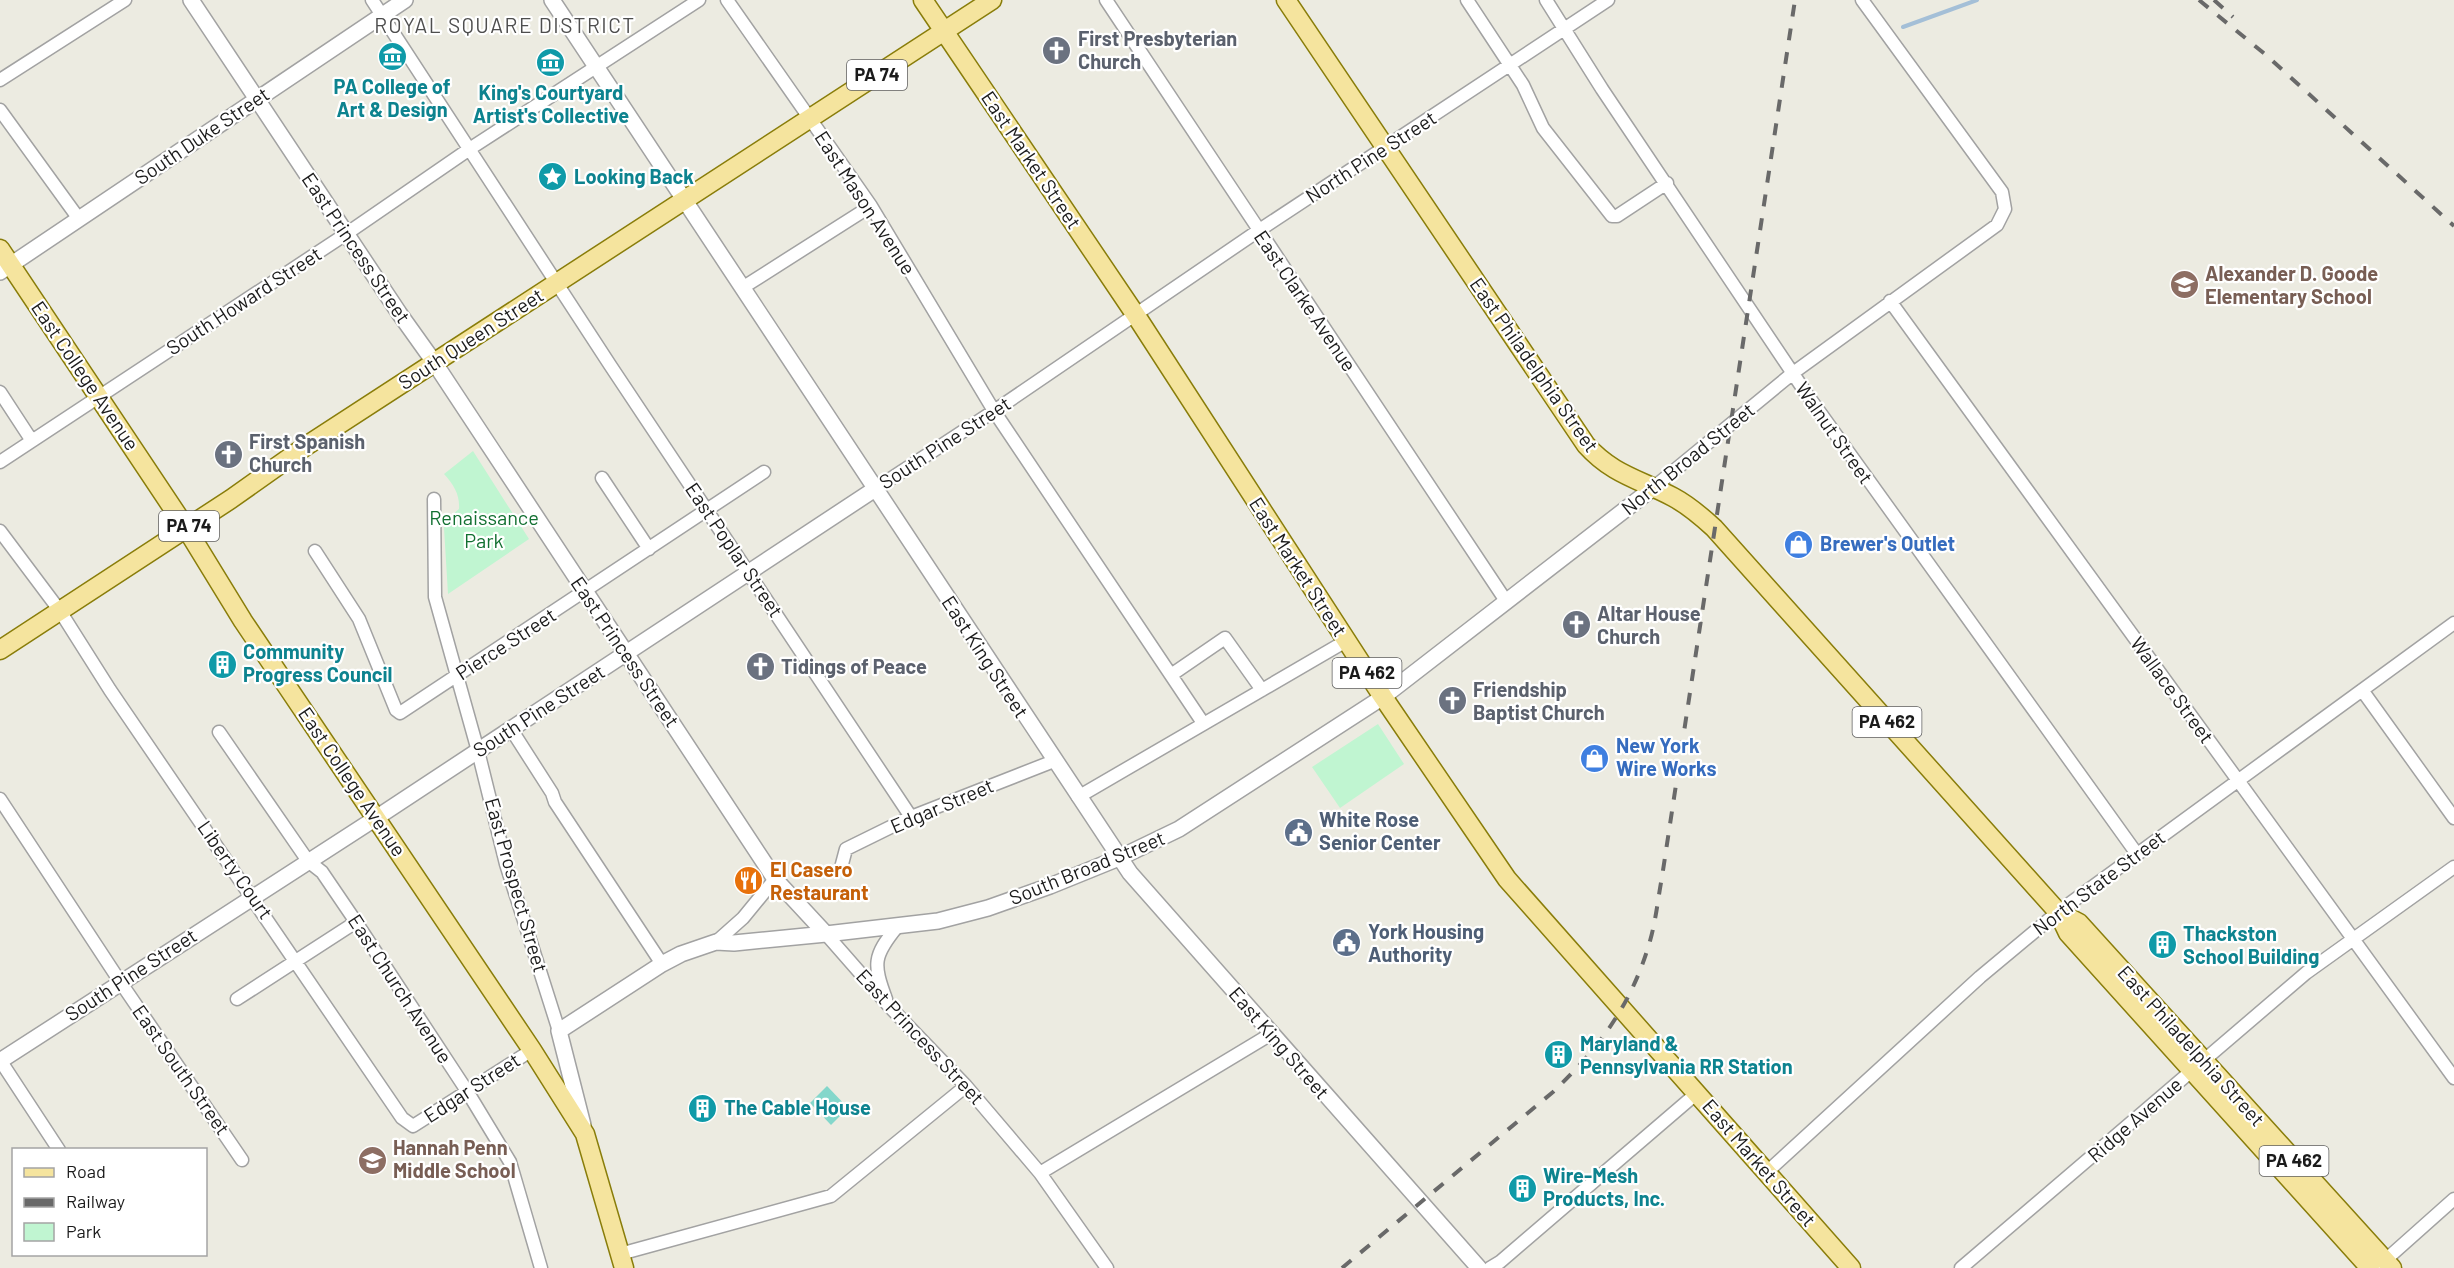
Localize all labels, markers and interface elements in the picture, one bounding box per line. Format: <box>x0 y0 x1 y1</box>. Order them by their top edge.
district label: ROYAL SQUARE DISTRICT <box>374 12 636 37</box>
place label: First Presbyterian Church <box>1078 26 1237 73</box>
church icon: First Presbyterian Church <box>1041 34 1073 66</box>
museum icon: PA College of Art & Design <box>376 40 408 72</box>
museum icon: King's Courtyard Artist's Collective <box>535 46 567 78</box>
road number: PA 74 <box>847 60 907 90</box>
place label: PA College of Art & Design <box>334 74 451 121</box>
place label: King's Courtyard Artist's Collective <box>473 80 629 127</box>
street label: South Duke Street <box>130 81 273 189</box>
street label: East Market Street <box>977 86 1087 233</box>
street label: North Pine Street <box>1301 105 1440 207</box>
street label: East Mason Avenue <box>810 126 921 279</box>
place icon: Looking Back <box>537 161 569 193</box>
place label: Looking Back <box>574 164 694 188</box>
street label: East Princess Street <box>298 168 416 327</box>
street label: East Clarke Avenue <box>1250 225 1362 376</box>
street label: South Howard Street <box>161 241 325 359</box>
place label: Alexander D. Goode Elementary School <box>2205 261 2378 308</box>
school or university icon: Alexander D. Goode Elementary School <box>2168 269 2200 301</box>
street label: East Philadelphia Street <box>1465 272 1604 456</box>
street label: South Queen Street <box>393 282 548 394</box>
street label: East College Avenue <box>27 296 145 455</box>
street label: Walnut Street <box>1791 377 1879 488</box>
street label: South Pine Street <box>874 391 1015 494</box>
street label: North Broad Street <box>1616 397 1759 519</box>
place label: First Spanish Church <box>249 429 365 476</box>
church icon: First Spanish Church <box>212 438 244 470</box>
street label: East Poplar Street <box>681 478 789 621</box>
street label: East Market Street <box>1245 492 1353 641</box>
park label: Renaissance Park <box>429 505 539 552</box>
road number: PA 74 <box>159 511 219 541</box>
shop icon: Brewer's Outlet <box>1783 528 1815 560</box>
place label: Brewer's Outlet <box>1820 531 1955 555</box>
street label: East Princess Street <box>567 572 685 731</box>
street label: East King Street <box>937 591 1034 722</box>
place label: Altar House Church <box>1597 601 1701 648</box>
street label: Pierce Street <box>451 602 560 684</box>
church icon: Altar House Church <box>1560 609 1592 641</box>
street label: Wallace Street <box>2126 631 2220 747</box>
place label: Community Progress Council <box>243 639 393 686</box>
building icon: Community Progress Council <box>206 648 238 680</box>
church icon: Tidings of Peace <box>744 651 776 683</box>
place label: Tidings of Peace <box>781 654 927 678</box>
road number: PA 462 <box>1332 658 1402 688</box>
street label: South Pine Street <box>468 659 609 762</box>
place label: Friendship Baptist Church <box>1473 677 1605 724</box>
church icon: Friendship Baptist Church <box>1436 685 1468 717</box>
street label: East College Avenue <box>294 702 412 861</box>
road number: PA 462 <box>1852 707 1922 737</box>
place label: New York Wire Works <box>1616 733 1717 780</box>
shop icon: New York Wire Works <box>1579 742 1611 774</box>
street label: Edgar Street <box>886 773 997 838</box>
street label: East Prospect Street <box>481 795 553 975</box>
place label: White Rose Senior Center <box>1319 807 1441 854</box>
street label: Liberty Court <box>193 816 278 923</box>
public building icon: White Rose Senior Center <box>1282 816 1314 848</box>
street label: South Broad Street <box>1005 825 1168 909</box>
street label: North State Street <box>2028 825 2169 940</box>
place label: El Casero Restaurant <box>770 857 869 904</box>
restaurant icon: El Casero Restaurant <box>733 865 765 897</box>
street label: East Church Avenue <box>344 909 458 1067</box>
place label: York Housing Authority <box>1368 919 1484 966</box>
place label: Thackston School Building <box>2183 921 2319 968</box>
street label: South Pine Street <box>60 923 201 1026</box>
public building icon: York Housing Authority <box>1331 927 1363 959</box>
building icon: Thackston School Building <box>2146 929 2178 961</box>
street label: East Philadelphia Street <box>2113 960 2270 1131</box>
street label: East Princess Street <box>852 964 990 1109</box>
street label: East King Street <box>1225 981 1335 1103</box>
street label: East South Street <box>128 1000 236 1139</box>
place label: Maryland & Pennsylvania RR Station <box>1580 1031 1793 1078</box>
building icon: Maryland & Pennsylvania RR Station <box>1543 1039 1575 1071</box>
street label: Edgar Street <box>419 1047 524 1127</box>
street label: Ridge Avenue <box>2082 1072 2186 1167</box>
building icon: The Cable House <box>687 1092 719 1124</box>
street label: East Market Street <box>1698 1094 1822 1231</box>
place label: The Cable House <box>724 1095 871 1119</box>
place label: Hannah Penn Middle School <box>393 1135 516 1182</box>
school or university icon: Hannah Penn Middle School <box>356 1144 388 1176</box>
road number: PA 462 <box>2260 1146 2328 1176</box>
legend <box>12 1148 207 1256</box>
text: Road <box>66 1160 106 1182</box>
place label: Wire-Mesh Products, Inc. <box>1543 1163 1665 1210</box>
building icon: Wire-Mesh Products, Inc. <box>1506 1172 1538 1204</box>
text: Railway <box>66 1190 125 1212</box>
text: Park <box>66 1220 101 1242</box>

